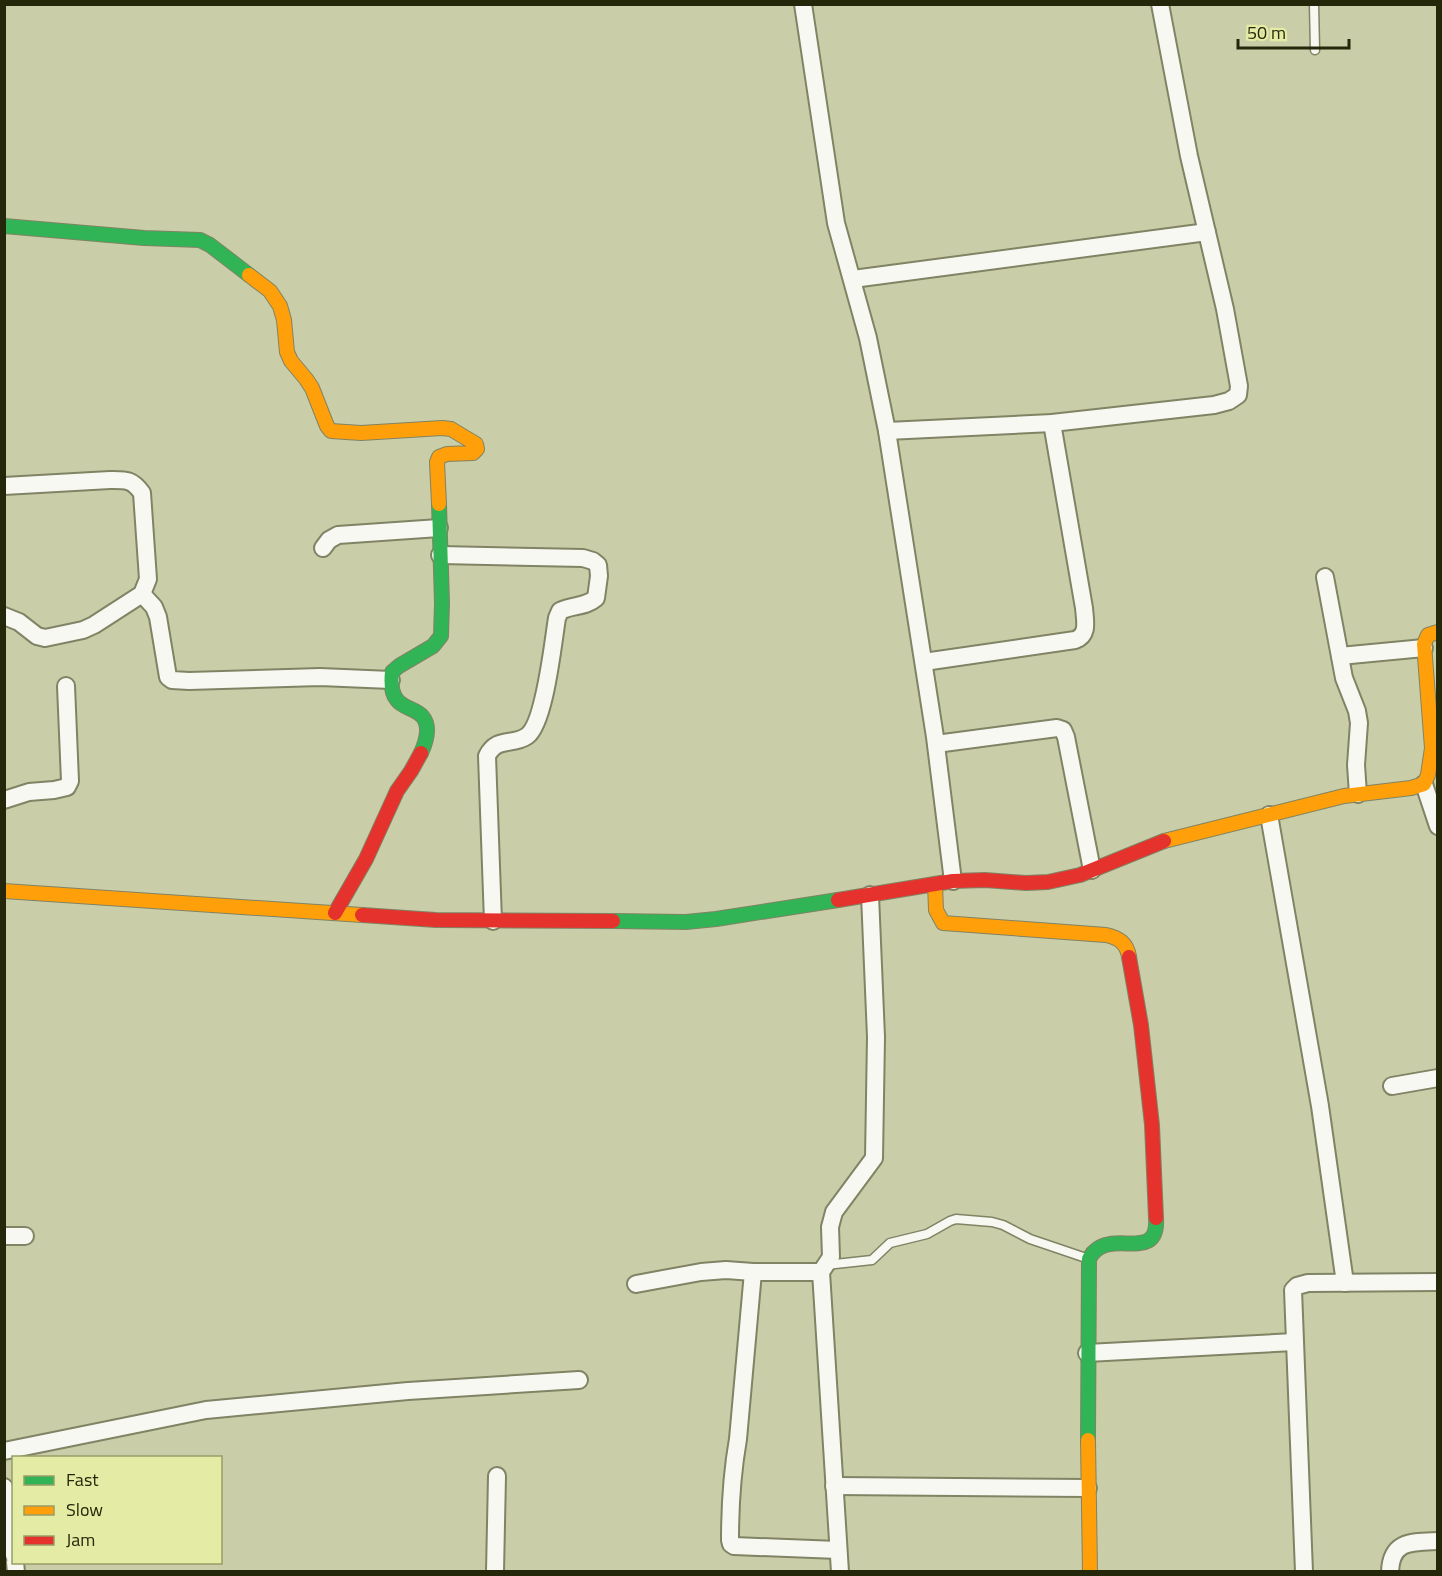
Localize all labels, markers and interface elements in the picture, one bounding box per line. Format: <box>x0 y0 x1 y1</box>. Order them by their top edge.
scale bar <box>1238 12 1349 50</box>
text: 50 m <box>1247 19 1286 46</box>
legend <box>12 1456 222 1564</box>
text: Fast <box>66 1466 99 1493</box>
text: Slow <box>66 1496 103 1523</box>
text: Jam <box>66 1526 95 1553</box>

